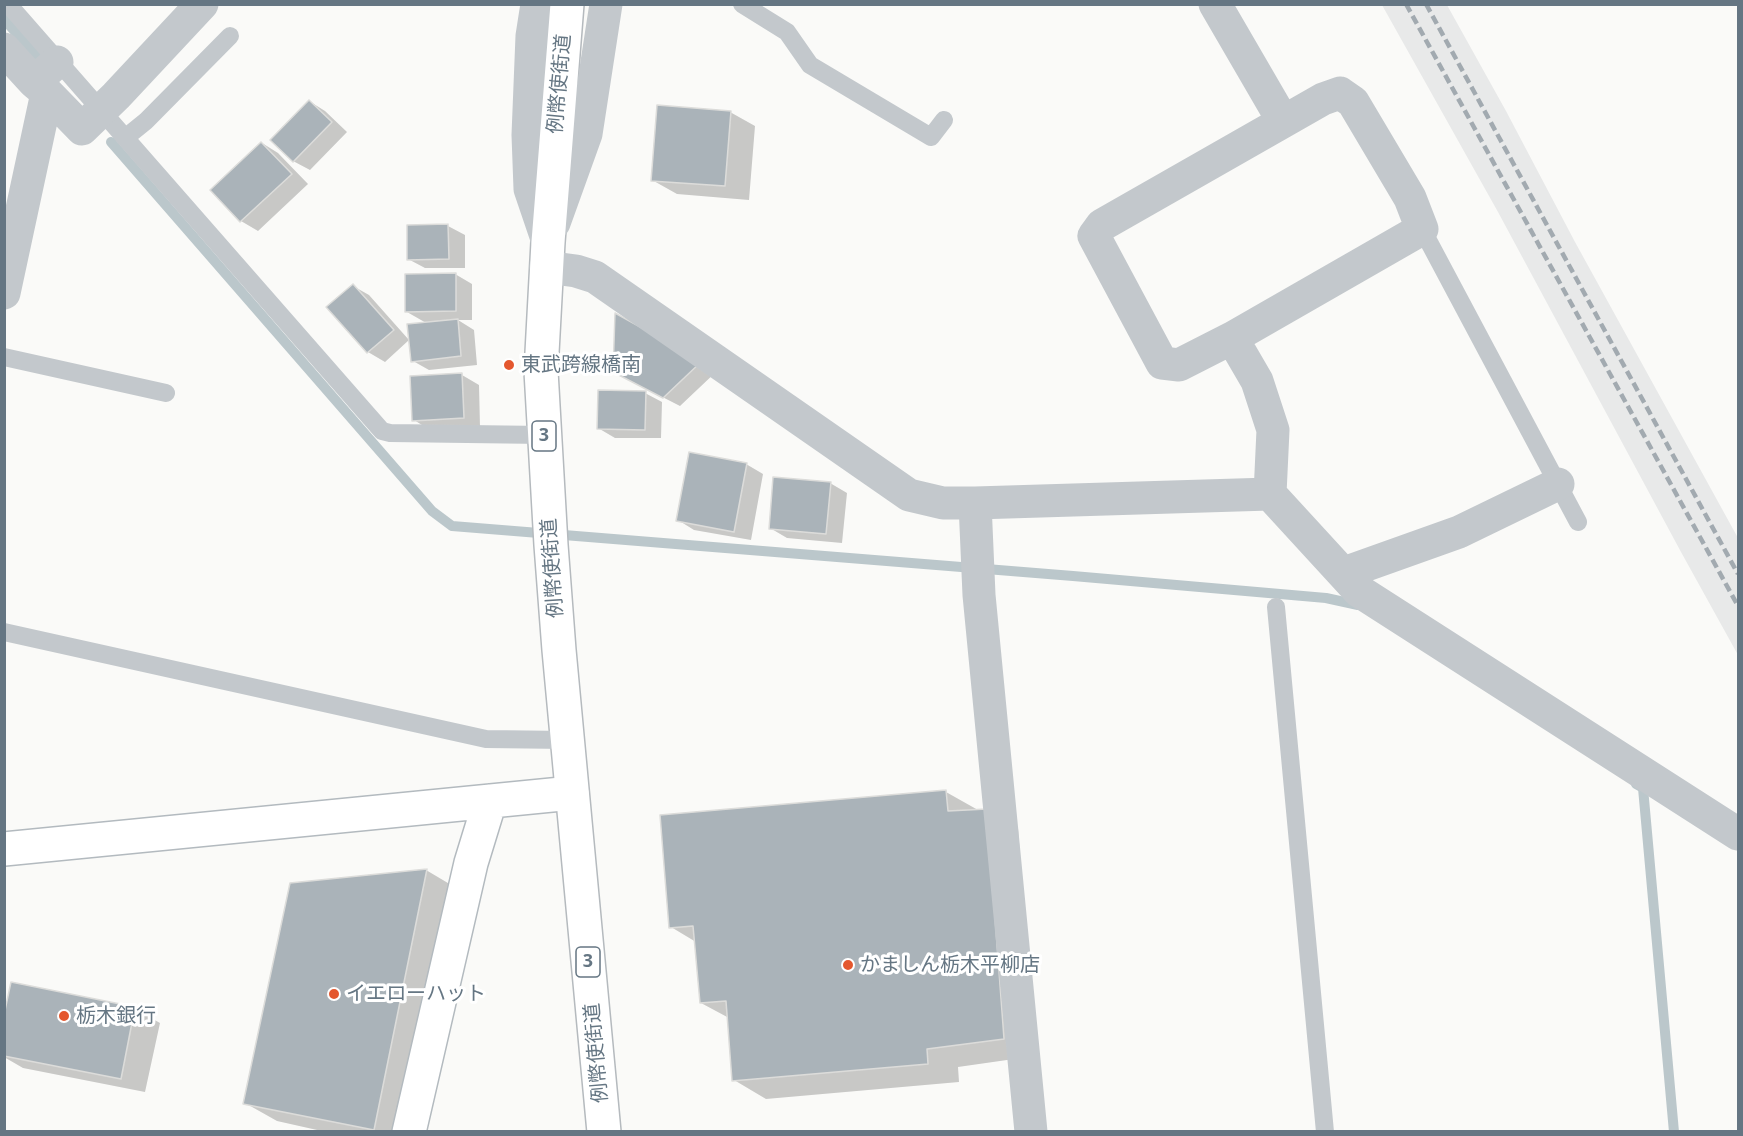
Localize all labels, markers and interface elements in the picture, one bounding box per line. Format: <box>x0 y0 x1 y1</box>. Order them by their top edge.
street label: 例幣使街道 <box>544 33 576 135</box>
place label: 東武跨線橋南 <box>521 353 641 377</box>
marker: 東武跨線橋南 <box>502 358 516 372</box>
road number: 3 <box>532 421 556 451</box>
street label: 例幣使街道 <box>538 517 568 619</box>
road number: 3 <box>576 947 600 977</box>
place label: かましん栃木平柳店 <box>860 953 1040 977</box>
marker: かましん栃木平柳店 <box>841 958 855 972</box>
place label: イエローハット <box>346 982 486 1006</box>
marker: イエローハット <box>327 987 341 1001</box>
street label: 例幣使街道 <box>581 1002 613 1104</box>
place label: 栃木銀行 <box>76 1004 156 1028</box>
marker: 栃木銀行 <box>57 1009 71 1023</box>

